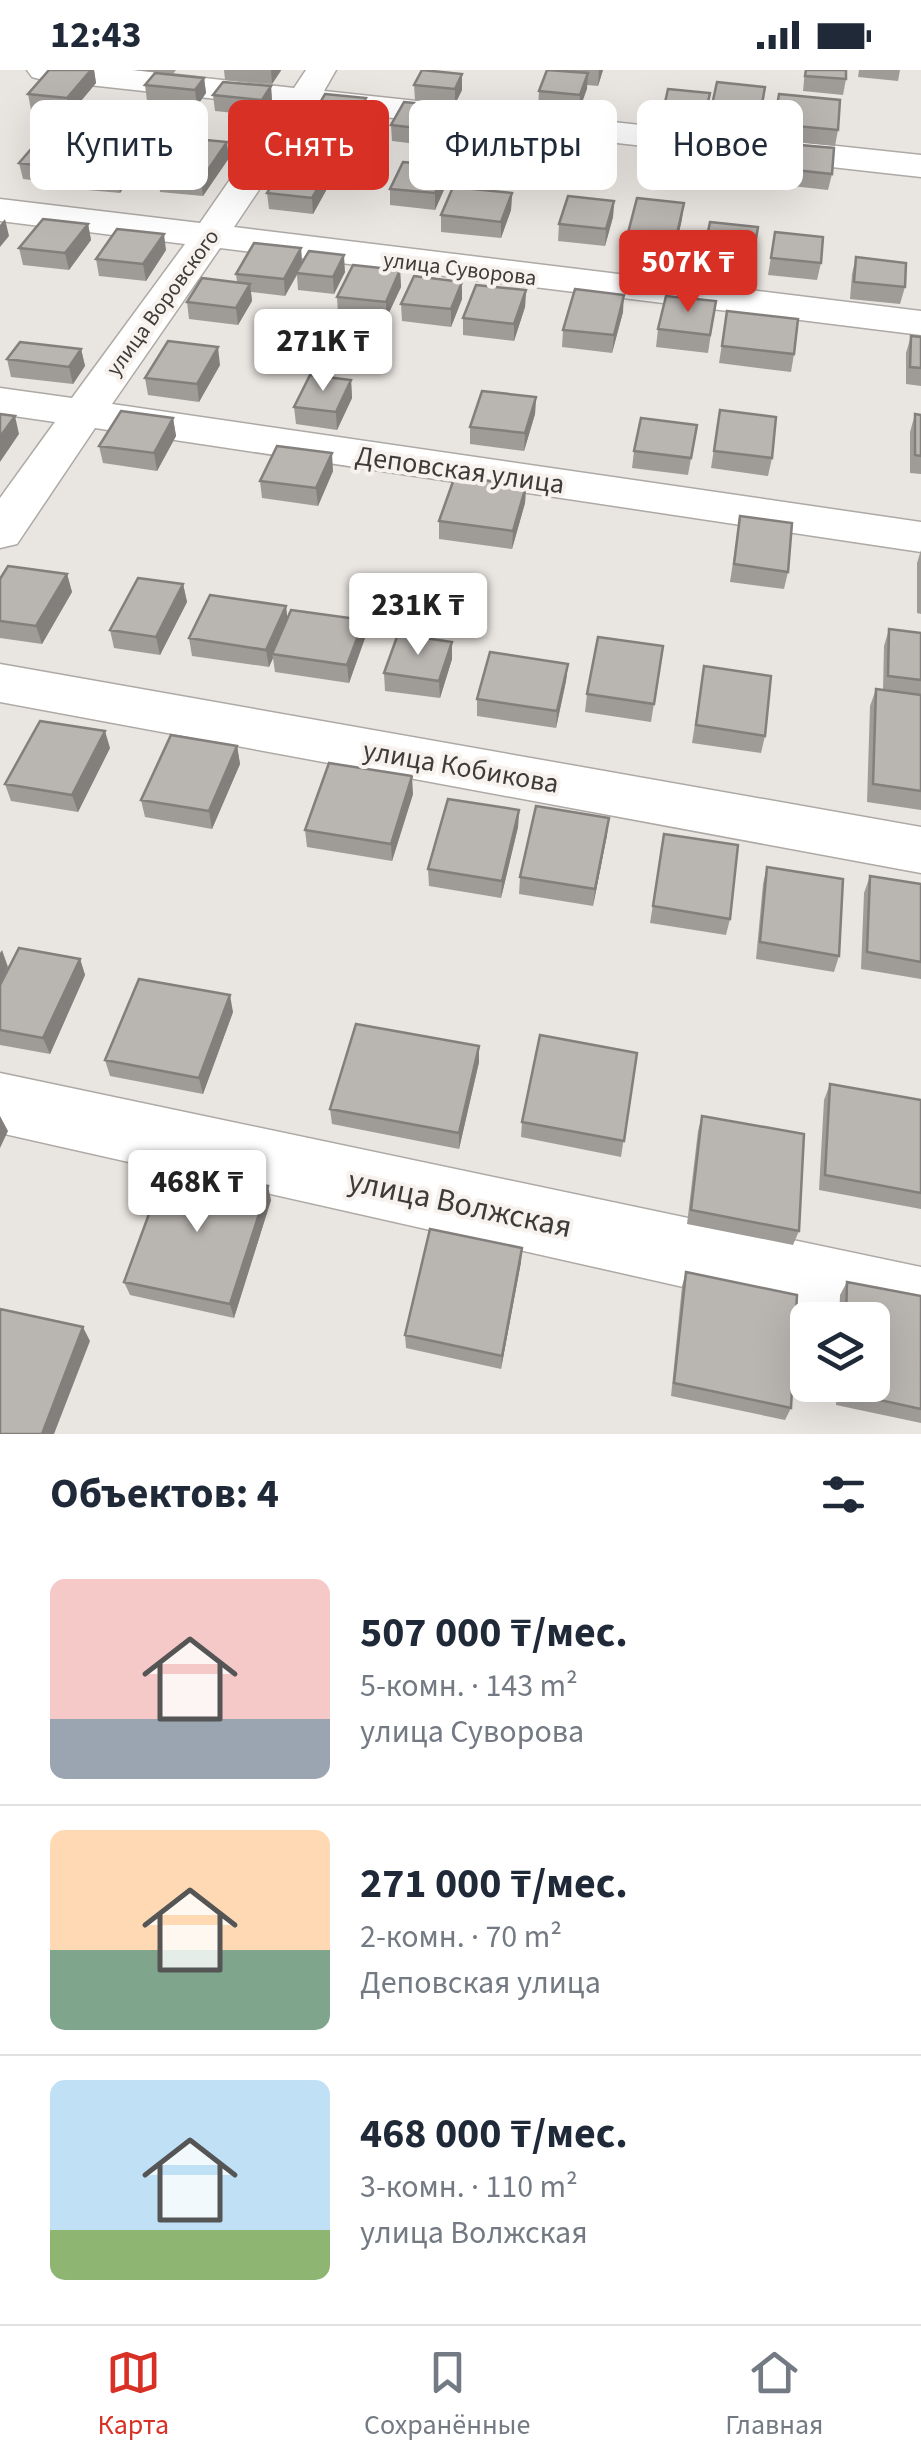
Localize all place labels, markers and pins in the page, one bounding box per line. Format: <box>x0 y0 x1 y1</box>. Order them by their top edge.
pin: 507K ₸ <box>607 230 769 315</box>
pin: 271K ₸ <box>242 309 404 394</box>
pin: 231K ₸ <box>337 573 499 658</box>
pin: 468K ₸ <box>116 1150 278 1235</box>

